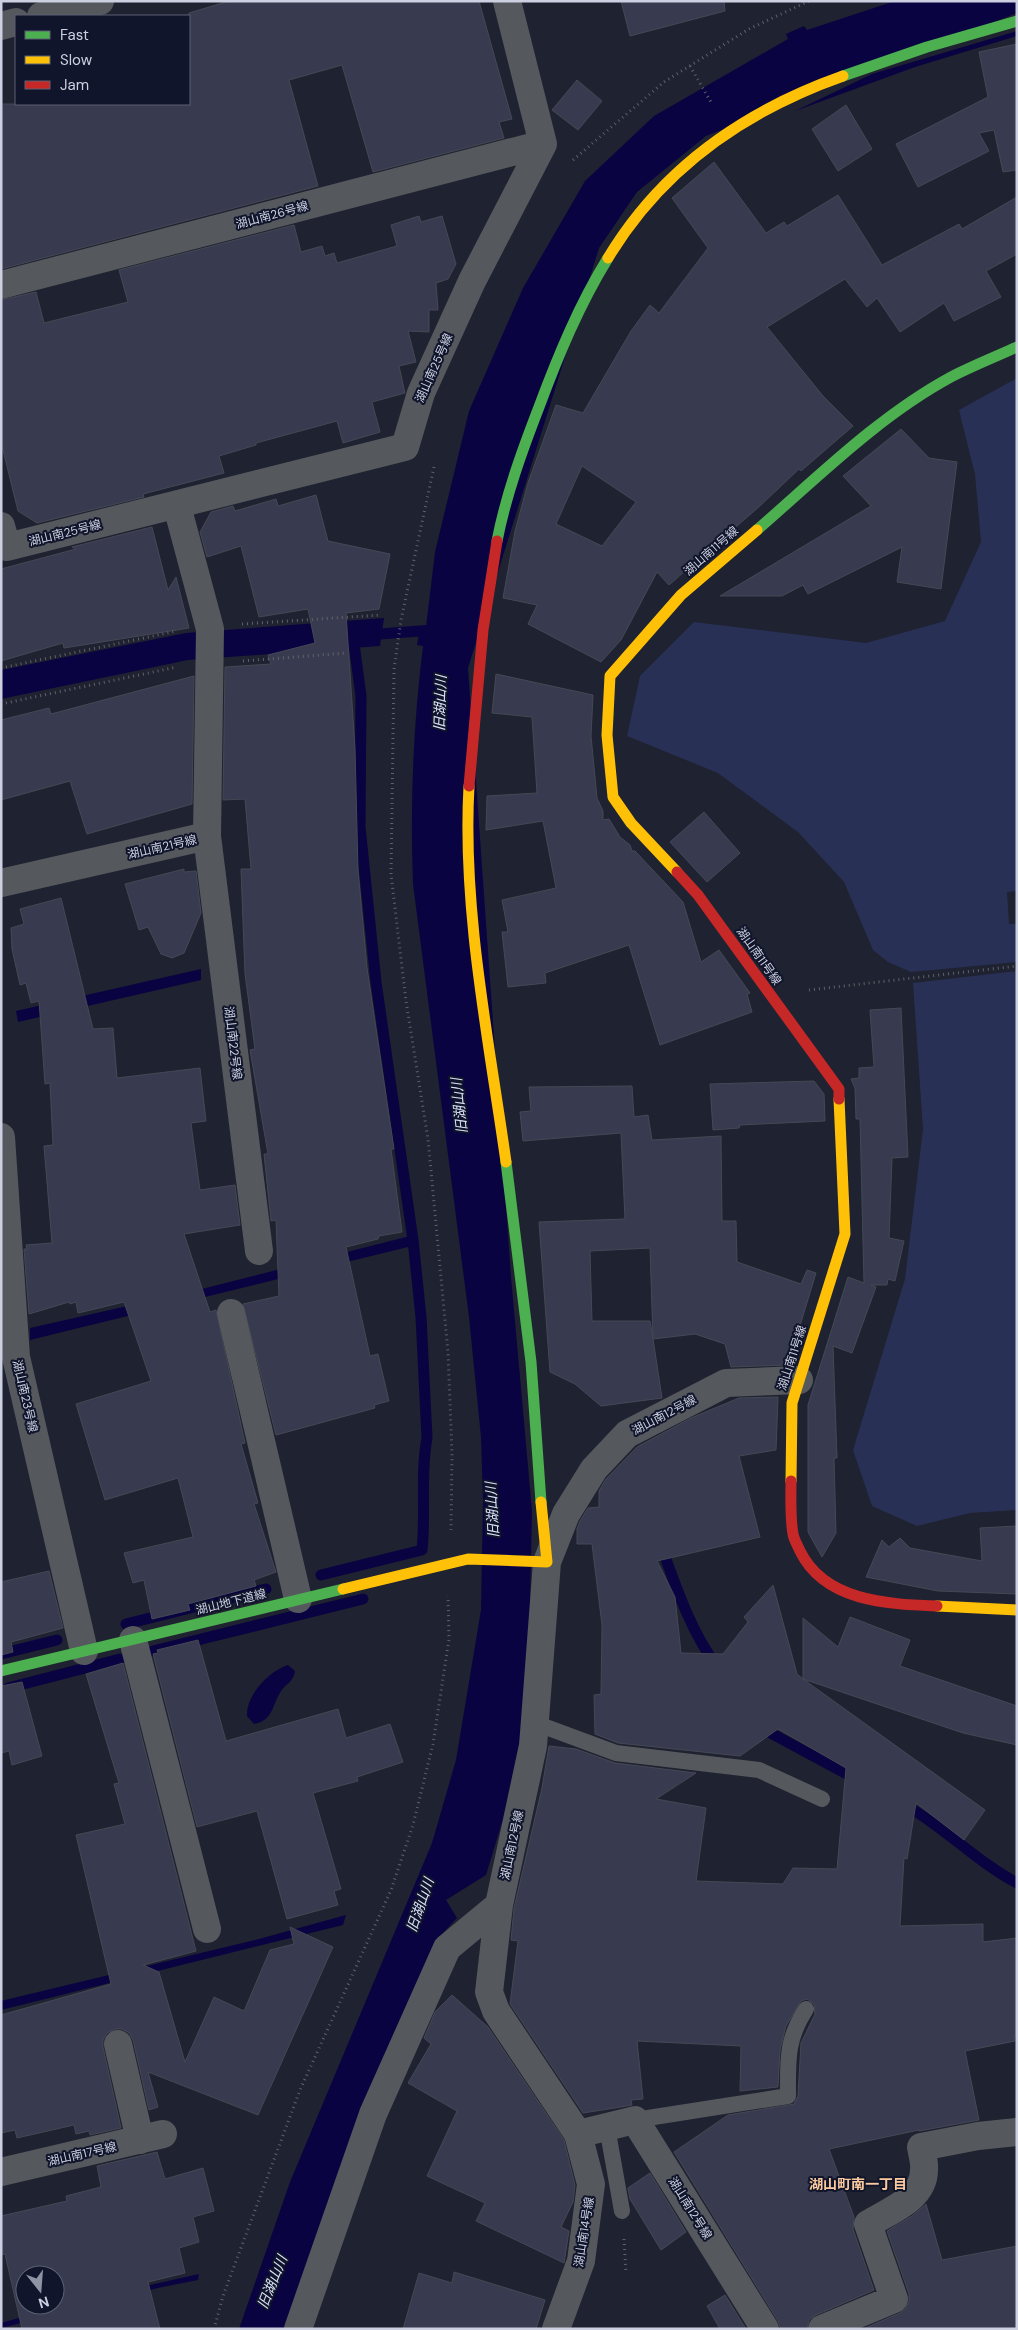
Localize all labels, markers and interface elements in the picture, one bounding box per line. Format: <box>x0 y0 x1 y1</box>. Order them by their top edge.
legend <box>15 15 190 105</box>
text: Fast <box>60 25 89 45</box>
text: Slow <box>60 50 93 70</box>
text: Jam <box>60 75 89 95</box>
street label: 湖山南26号線 <box>234 198 310 232</box>
street label: 湖山南25号線 <box>412 331 456 405</box>
street label: 湖山南25号線 <box>27 516 103 550</box>
street label: 湖山南11号線 <box>680 523 742 579</box>
water label: 旧湖山川 <box>430 673 450 731</box>
street label: 湖山南21号線 <box>126 831 198 863</box>
street label: 湖山南11号線 <box>733 924 785 988</box>
street label: 湖山南22号線 <box>221 1005 245 1081</box>
water label: 旧湖山川 <box>447 1075 471 1135</box>
street label: 湖山南11号線 <box>774 1323 810 1393</box>
street label: 湖山南23号線 <box>9 1358 41 1434</box>
street label: 湖山南12号線 <box>629 1391 699 1439</box>
water label: 旧湖山川 <box>481 1480 502 1538</box>
street label: 湖山地下道線 <box>194 1586 268 1618</box>
street label: 湖山南12号線 <box>497 1809 527 1881</box>
water label: 旧湖山川 <box>402 1874 438 1934</box>
street label: 湖山南17号線 <box>46 2138 118 2170</box>
street label: 湖山南12号線 <box>664 2174 716 2242</box>
district label: 湖山町南一丁目 <box>809 2175 907 2193</box>
street label: 湖山南14号線 <box>571 2196 597 2268</box>
water label: 旧湖山川 <box>253 2251 292 2311</box>
north arrow <box>15 2265 65 2315</box>
text: N <box>36 2292 51 2313</box>

